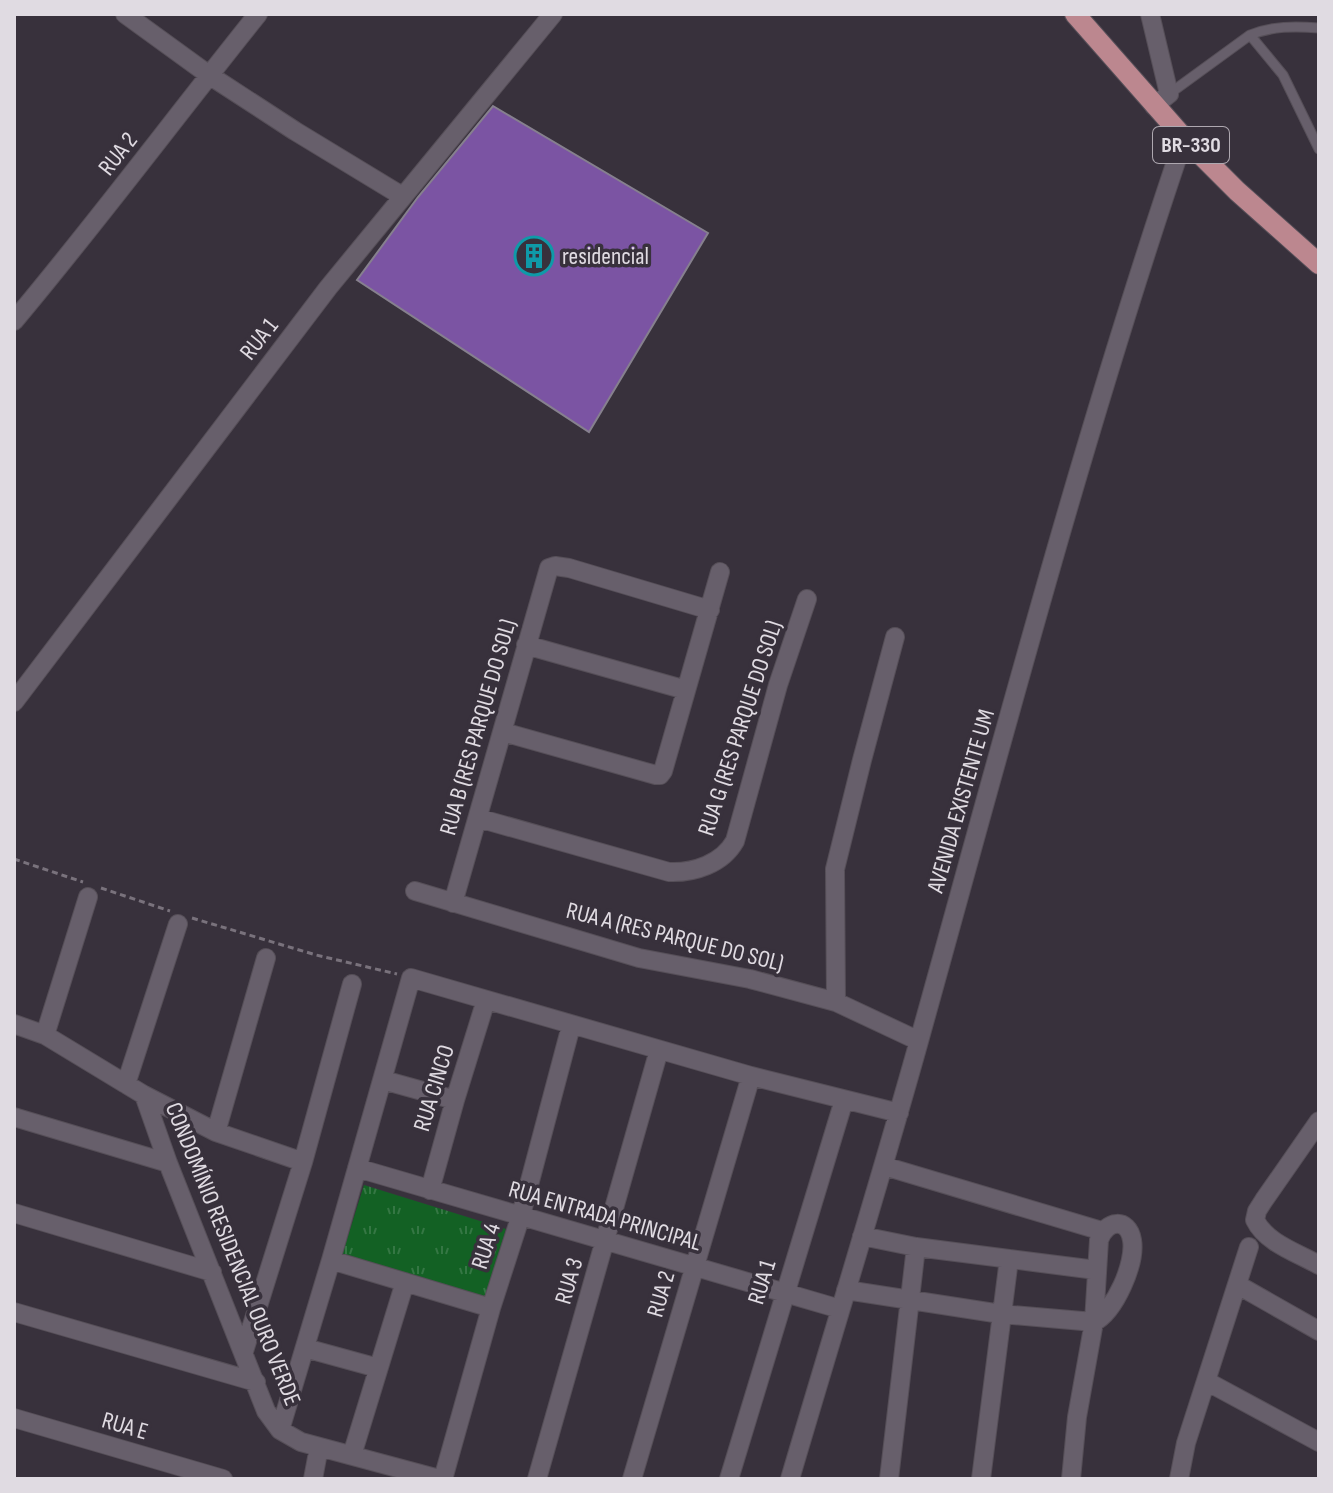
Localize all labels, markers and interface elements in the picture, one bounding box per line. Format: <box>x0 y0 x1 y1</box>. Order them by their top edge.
street label: RUA 2 <box>92 127 144 181</box>
road number: BR-330 <box>1153 127 1229 163</box>
building icon: residencial <box>513 235 555 277</box>
place label: residencial <box>562 242 649 271</box>
street label: RUA 1 <box>234 312 285 366</box>
street label: RUA B (RES PARQUE DO SOL) <box>433 616 523 838</box>
street label: RUA G (RES PARQUE DO SOL) <box>692 617 788 839</box>
street label: AVENIDA EXISTENTE UM <box>921 706 1001 897</box>
street label: RUA A (RES PARQUE DO SOL) <box>563 896 787 978</box>
street label: RUA CINCO <box>407 1041 461 1135</box>
street label: CONDOMÍNIO RESIDENCIAL OURO VERDE <box>159 1098 307 1410</box>
street label: RUA ENTRADA PRINCIPAL <box>505 1175 705 1257</box>
street label: RUA 4 <box>465 1219 507 1273</box>
street label: RUA 3 <box>549 1255 589 1307</box>
street label: RUA 1 <box>742 1256 783 1308</box>
street label: RUA 2 <box>641 1268 681 1320</box>
street label: RUA E <box>99 1406 151 1446</box>

